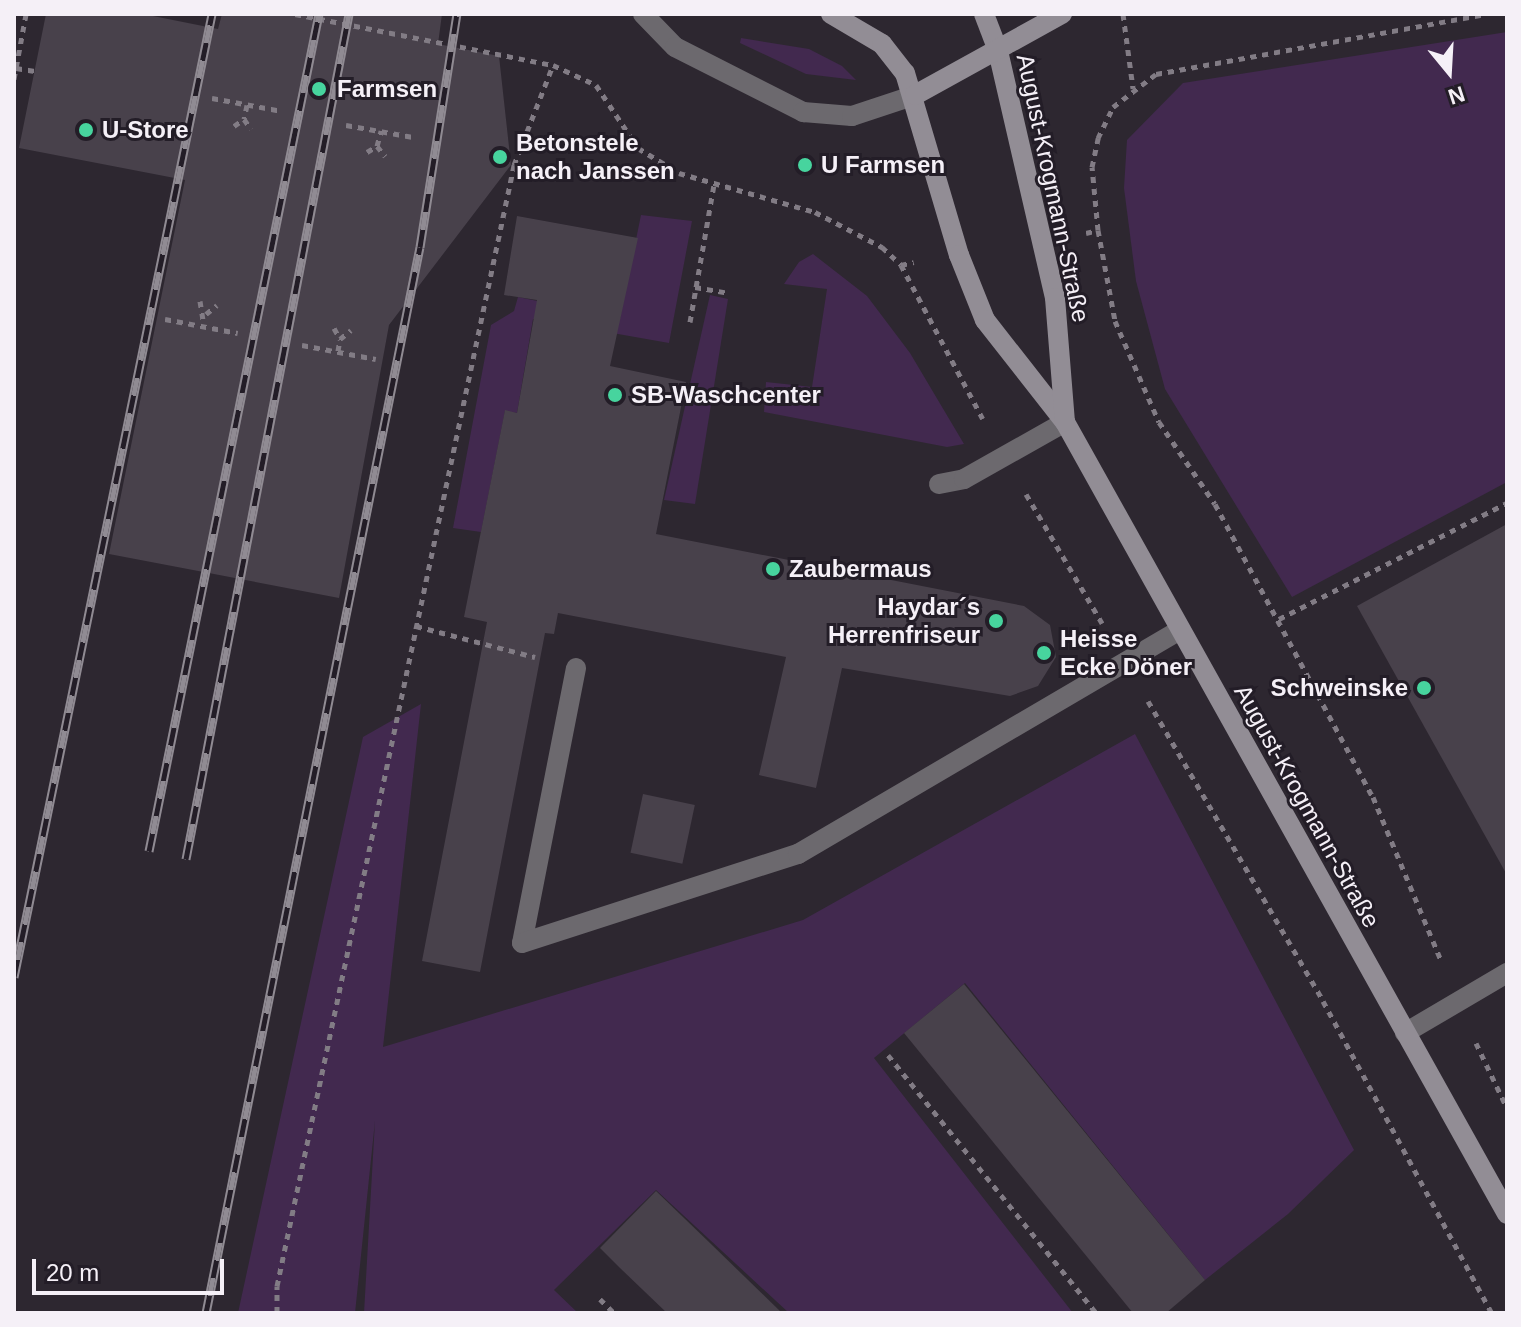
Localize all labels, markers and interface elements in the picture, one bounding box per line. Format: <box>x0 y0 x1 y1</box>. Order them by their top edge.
north arrow <box>1409 32 1489 112</box>
street label: August-Krogmann-Straße <box>1010 51 1096 325</box>
place label: Farmsen <box>337 75 437 103</box>
marker: Farmsen <box>308 78 330 100</box>
text: N <box>1445 81 1468 110</box>
place label: U-Store <box>102 116 189 144</box>
marker: U-Store <box>77 121 95 139</box>
place label: Betonstele nach Janssen <box>516 129 675 185</box>
marker: Betonstele nach Janssen <box>491 148 509 166</box>
place label: U Farmsen <box>821 151 945 179</box>
marker: U Farmsen <box>796 156 814 174</box>
place label: SB-Waschcenter <box>631 381 821 409</box>
marker: SB-Waschcenter <box>606 386 624 404</box>
place label: Zaubermaus <box>789 555 932 583</box>
marker: Zaubermaus <box>764 560 782 578</box>
place label: Haydar´s Herrenfriseur <box>828 593 980 649</box>
marker: Haydar´s Herrenfriseur <box>987 612 1005 630</box>
place label: Heisse Ecke Döner <box>1060 625 1192 681</box>
marker: Heisse Ecke Döner <box>1035 644 1053 662</box>
place label: Schweinske <box>1271 674 1408 702</box>
street label: August-Krogmann-Straße <box>1228 679 1386 933</box>
marker: Schweinske <box>1415 679 1433 697</box>
scale bar <box>36 1243 228 1293</box>
text: 20 m <box>46 1259 99 1286</box>

